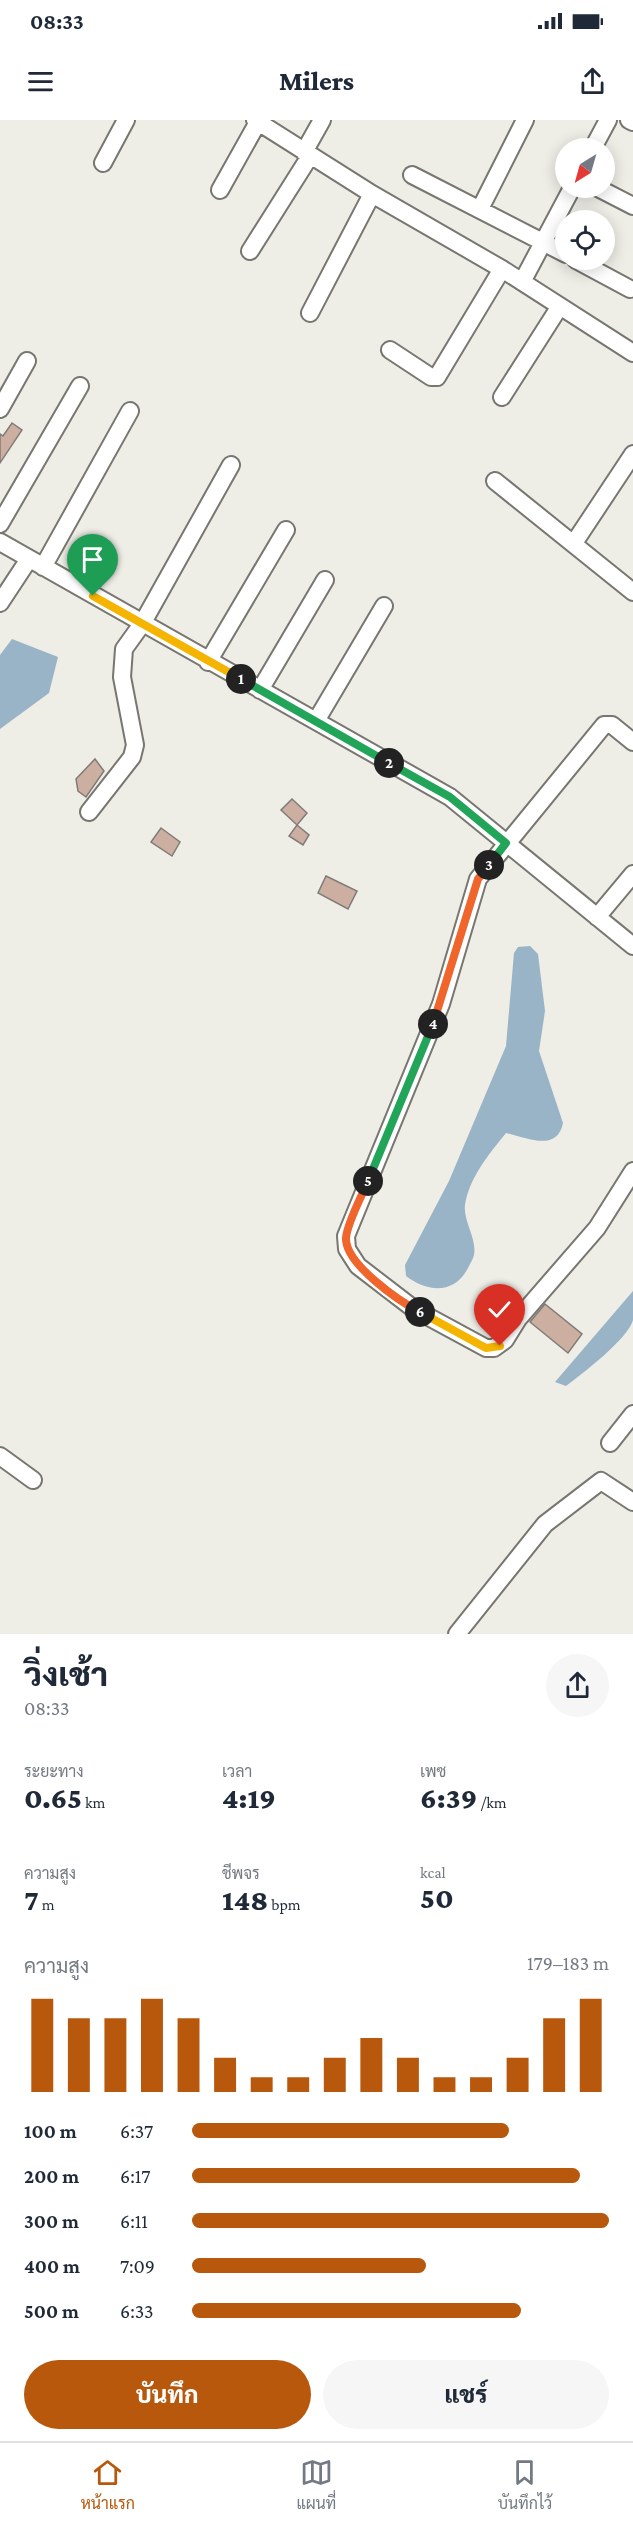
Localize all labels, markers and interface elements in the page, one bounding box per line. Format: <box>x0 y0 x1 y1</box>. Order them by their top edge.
text: 08:33 <box>30 9 84 34</box>
icon: menu <box>24 65 57 98</box>
icon: share <box>576 65 609 98</box>
text: Milers <box>279 66 354 96</box>
north arrow <box>555 138 615 198</box>
map controls <box>555 138 615 270</box>
button: locate <box>555 210 615 270</box>
pin <box>67 534 118 596</box>
icon: arrive <box>76 543 109 576</box>
pin: 1 <box>226 664 256 694</box>
text: 1 <box>238 670 244 687</box>
pin: 2 <box>374 748 404 778</box>
text: 2 <box>385 754 393 771</box>
pin: 3 <box>474 850 504 880</box>
text: 3 <box>485 856 493 873</box>
pin: 4 <box>418 1009 448 1039</box>
text: 4 <box>429 1015 437 1032</box>
pin: 5 <box>353 1166 383 1196</box>
text: 5 <box>364 1172 372 1189</box>
pin <box>474 1284 525 1346</box>
icon: check <box>483 1293 516 1326</box>
pin: 6 <box>405 1297 435 1327</box>
text: 6 <box>416 1303 424 1320</box>
button: share <box>546 1654 609 1717</box>
text: วิ่งเช้า <box>24 1656 108 1693</box>
text: 08:33 <box>24 1697 70 1719</box>
text: ระยะทาง <box>24 1763 84 1780</box>
text: เวลา <box>222 1763 252 1780</box>
text: เพซ <box>420 1763 446 1780</box>
text: 0.65 <box>24 1781 82 1814</box>
text: 4:19 <box>222 1781 276 1814</box>
text: 6:39 <box>420 1781 477 1814</box>
text: km <box>82 1794 105 1811</box>
text: /km <box>477 1794 507 1811</box>
text: kcal <box>420 1864 446 1881</box>
text: ความสูง <box>24 1865 76 1882</box>
text: ชีพจร <box>222 1865 260 1882</box>
text: 50 <box>420 1881 454 1914</box>
text: 7 <box>24 1883 39 1916</box>
text: 148 <box>222 1883 268 1916</box>
text: m <box>39 1896 55 1913</box>
text: bpm <box>268 1896 301 1913</box>
text: 179–183 m <box>527 1952 609 1974</box>
text: ความสูง <box>24 1955 89 1977</box>
text: 100 m <box>24 2120 77 2142</box>
text: 6:37 <box>120 2120 153 2142</box>
text: 200 m <box>24 2165 79 2187</box>
text: 6:17 <box>120 2165 151 2187</box>
text: 300 m <box>24 2210 79 2232</box>
text: 6:11 <box>120 2210 148 2232</box>
text: 400 m <box>24 2255 80 2277</box>
text: 7:09 <box>120 2255 155 2277</box>
text: 500 m <box>24 2300 79 2322</box>
text: 6:33 <box>120 2300 154 2322</box>
button: บันทึก <box>24 2360 311 2429</box>
button: แชร์ <box>323 2360 609 2429</box>
tab: หน้าแรก <box>81 2456 135 2513</box>
tab: แผนที่ <box>296 2456 336 2513</box>
tab: บันทึกไว้ <box>498 2456 552 2513</box>

